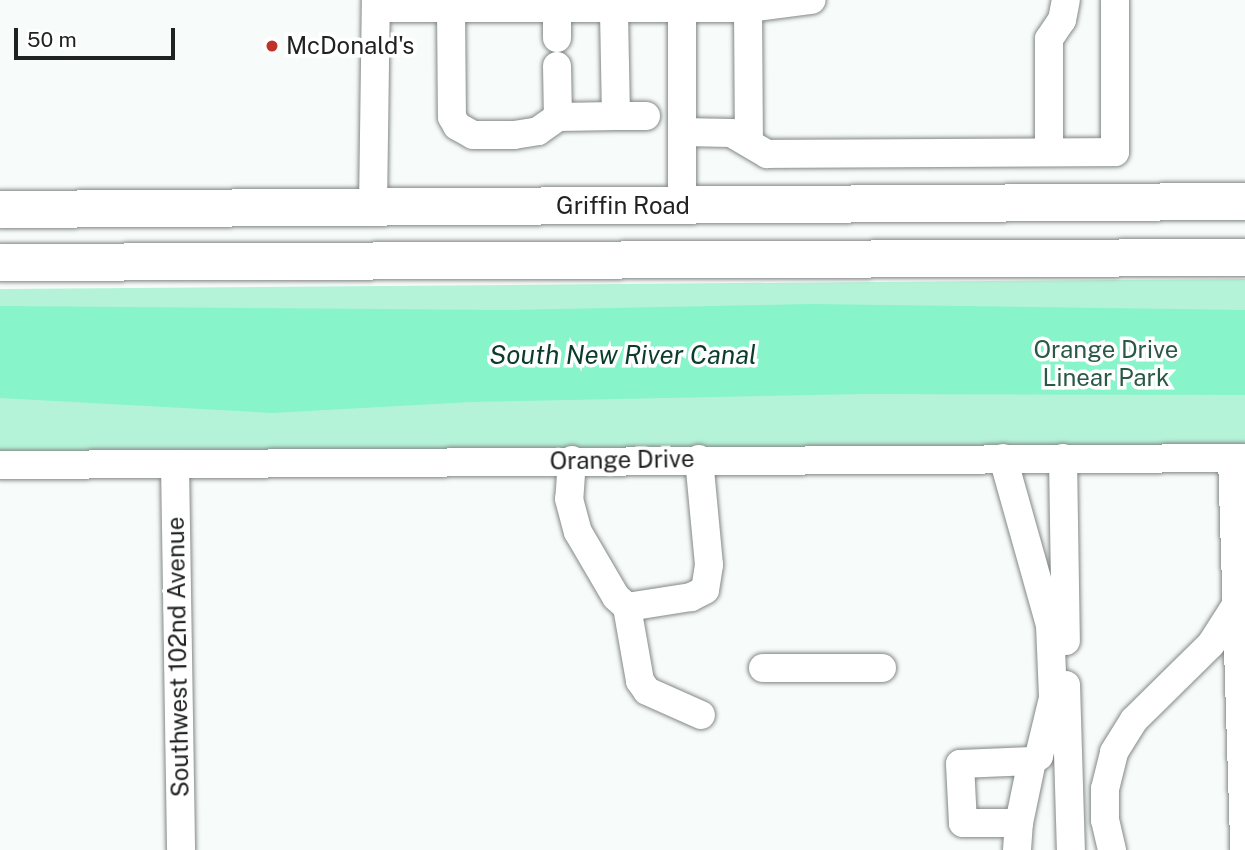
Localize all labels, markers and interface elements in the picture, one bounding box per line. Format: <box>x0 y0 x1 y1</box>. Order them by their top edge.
scale bar <box>18 14 178 58</box>
text: 50 m <box>27 27 77 52</box>
place label: McDonald's <box>286 32 414 60</box>
marker: McDonald's <box>264 38 280 54</box>
street label: Griffin Road <box>556 192 690 220</box>
park label: Orange Drive Linear Park <box>1034 336 1178 392</box>
water label: South New River Canal <box>489 339 757 371</box>
street label: Orange Drive <box>549 444 695 476</box>
street label: Southwest 102nd Avenue <box>161 517 195 797</box>

